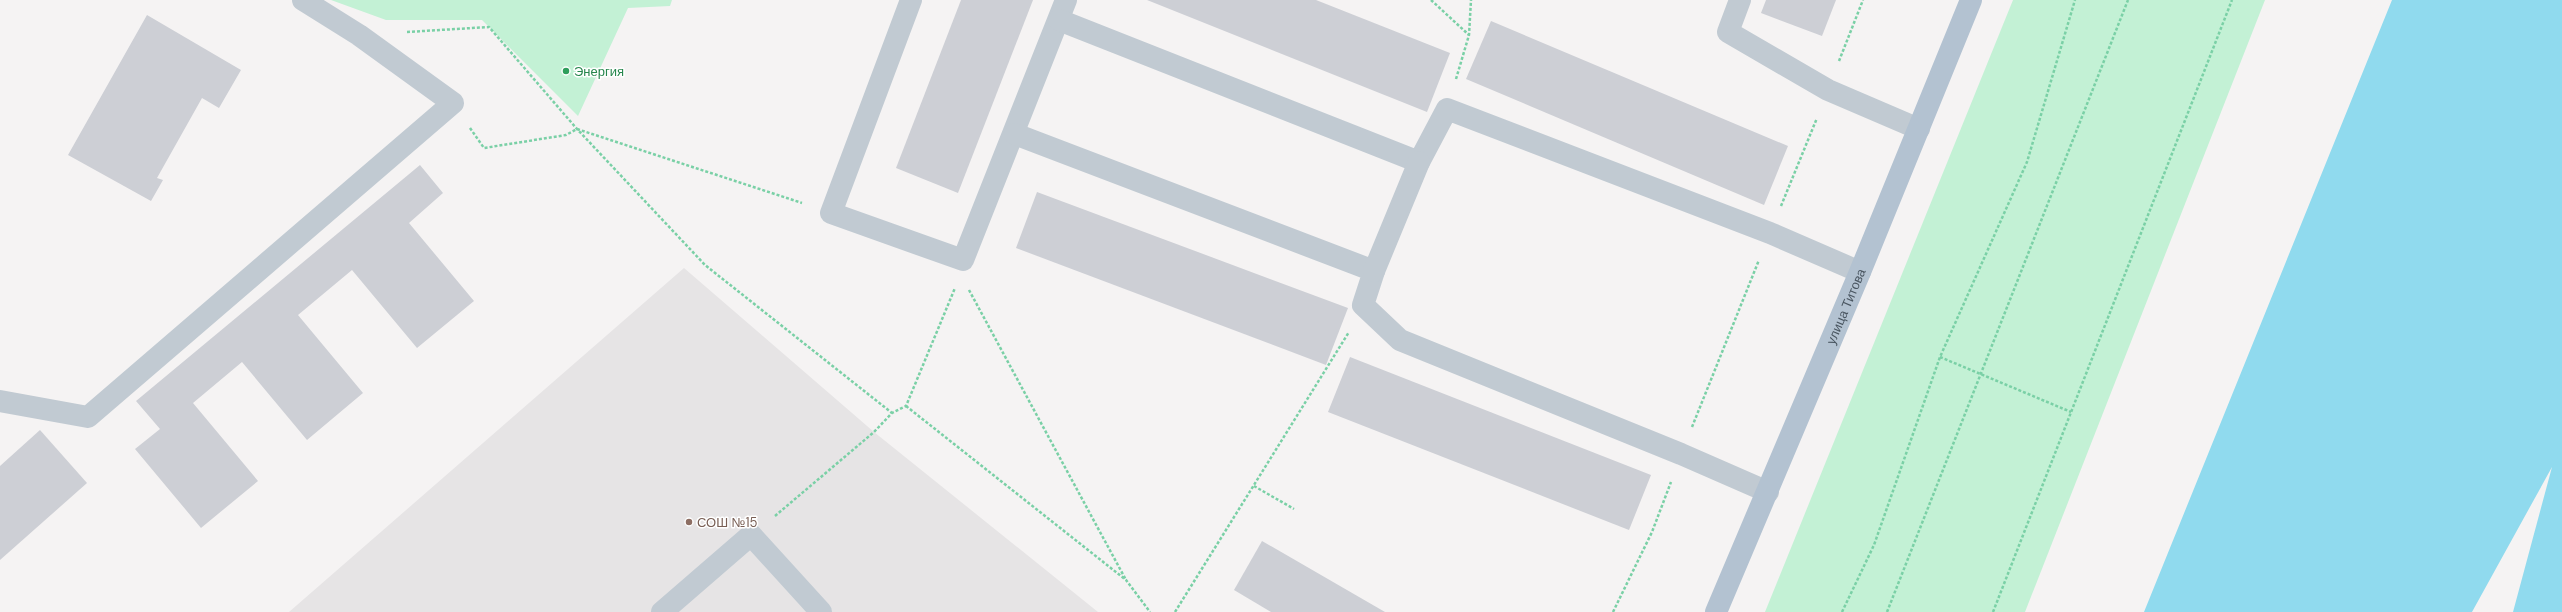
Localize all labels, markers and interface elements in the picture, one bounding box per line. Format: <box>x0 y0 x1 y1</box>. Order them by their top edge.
place label: Энергия <box>574 63 624 80</box>
marker: Энергия <box>561 66 571 76</box>
street label: улица Титова <box>1822 265 1869 347</box>
place label: СОШ №15 <box>697 514 758 531</box>
marker: СОШ №15 <box>684 517 694 527</box>

